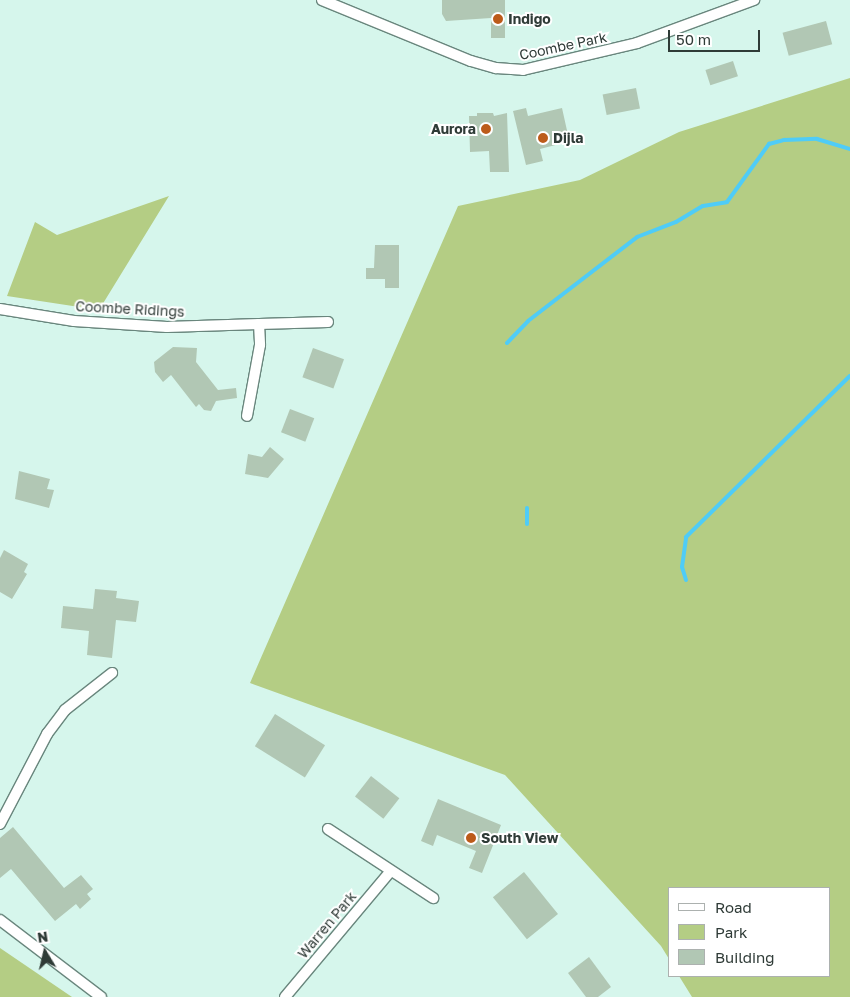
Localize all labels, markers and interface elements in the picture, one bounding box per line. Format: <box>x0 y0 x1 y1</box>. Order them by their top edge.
place label: Indigo <box>508 11 551 27</box>
marker: Indigo <box>492 13 504 25</box>
scale bar <box>670 20 762 52</box>
street label: Coombe Park <box>518 29 608 63</box>
text: 50 m <box>676 30 711 48</box>
place label: Aurora <box>431 121 476 137</box>
marker: Aurora <box>480 123 492 135</box>
place label: Dijla <box>553 130 583 146</box>
marker: Dijla <box>537 132 549 144</box>
street label: Coombe Ridings <box>75 298 185 320</box>
place label: South View <box>481 830 558 846</box>
marker: South View <box>465 832 477 844</box>
legend <box>668 887 830 977</box>
street label: Warren Park <box>294 888 360 962</box>
text: Road <box>715 898 752 916</box>
text: Park <box>715 923 747 941</box>
north arrow <box>20 927 70 977</box>
text: N <box>36 927 49 946</box>
text: Building <box>715 948 775 966</box>

